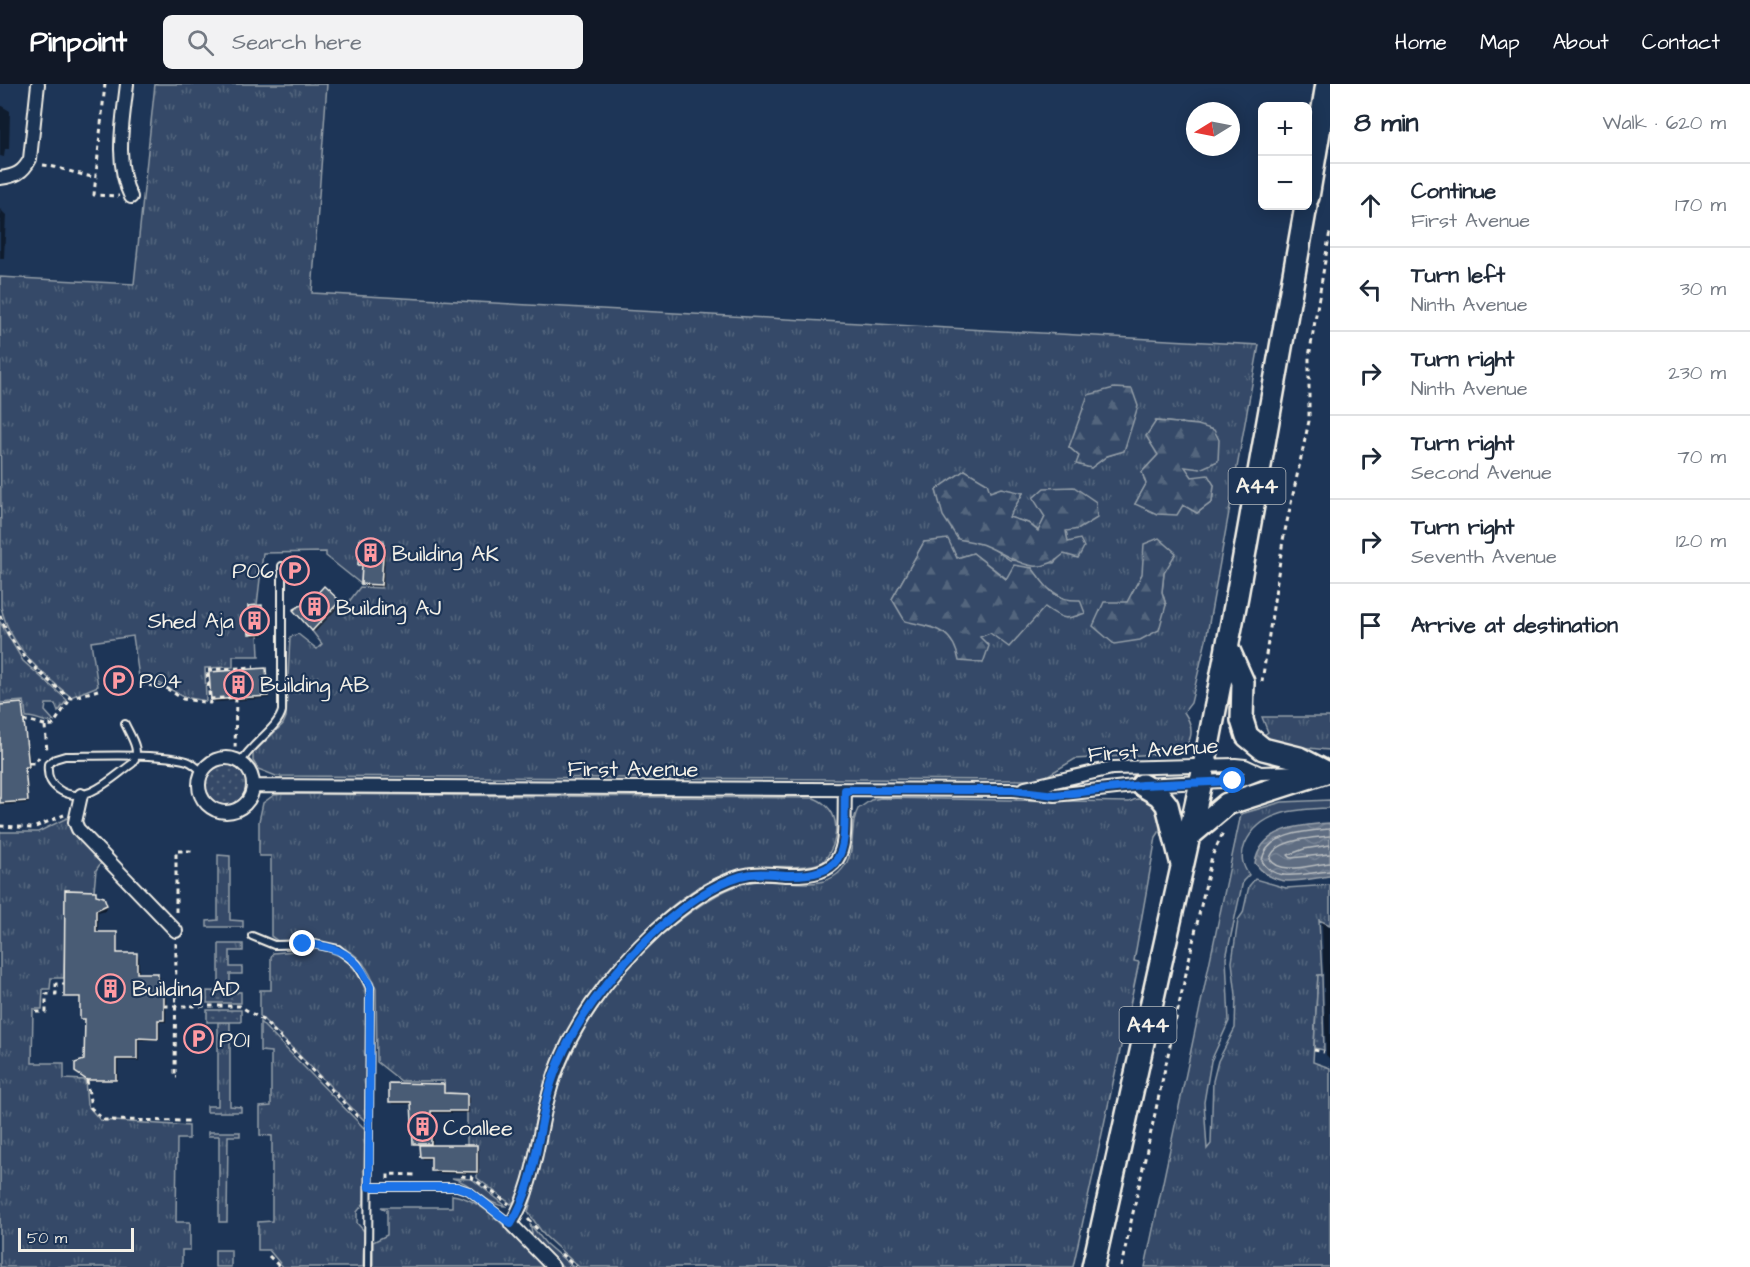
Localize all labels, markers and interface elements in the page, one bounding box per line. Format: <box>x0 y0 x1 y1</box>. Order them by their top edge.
search box <box>163 15 583 69</box>
text: Pinpoint <box>30 23 127 62</box>
icon: search <box>184 26 217 59</box>
text: Search here <box>232 27 362 58</box>
text: Home <box>1395 28 1447 57</box>
text: Map <box>1480 28 1520 57</box>
text: About <box>1553 28 1609 57</box>
text: Contact <box>1642 28 1720 57</box>
north arrow <box>1186 102 1240 156</box>
map controls <box>1258 102 1312 210</box>
button: + <box>1258 102 1312 156</box>
text: 8 min <box>1354 105 1418 141</box>
text: Walk · 620 m <box>1603 109 1726 137</box>
button: − <box>1258 156 1312 210</box>
text: Continue <box>1411 176 1496 207</box>
icon: ahead <box>1354 189 1387 222</box>
text: 170 m <box>1675 191 1726 219</box>
text: First Avenue <box>1411 207 1530 235</box>
text: Turn left <box>1411 260 1505 291</box>
icon: left <box>1354 273 1387 306</box>
text: 30 m <box>1680 275 1726 303</box>
text: Ninth Avenue <box>1411 291 1528 319</box>
text: Turn right <box>1411 344 1514 375</box>
icon: right <box>1354 357 1387 390</box>
text: 230 m <box>1668 359 1726 387</box>
text: Ninth Avenue <box>1411 375 1528 403</box>
text: Turn right <box>1411 428 1514 459</box>
icon: right <box>1354 441 1387 474</box>
text: 70 m <box>1678 443 1726 471</box>
text: Second Avenue <box>1411 459 1552 487</box>
road number: A44 <box>1228 468 1286 504</box>
text: Turn right <box>1411 512 1514 543</box>
icon: right <box>1354 525 1387 558</box>
text: 120 m <box>1676 527 1726 555</box>
building icon: Building AK <box>355 537 387 569</box>
place label: Building AK <box>392 539 499 571</box>
text: Seventh Avenue <box>1411 543 1557 571</box>
parking icon: P06 <box>279 554 311 586</box>
place label: P06 <box>232 556 274 587</box>
building icon: Building AJ <box>299 591 331 623</box>
place label: Building AJ <box>336 593 441 625</box>
building icon: Shed Aja <box>239 604 271 636</box>
place label: Shed Aja <box>148 606 234 637</box>
icon: arrive <box>1354 609 1387 642</box>
text: Arrive at destination <box>1411 610 1618 641</box>
parking icon: P04 <box>102 664 134 696</box>
place label: P04 <box>139 666 182 697</box>
building icon: Building AB <box>223 668 255 700</box>
place label: Building AB <box>260 670 369 702</box>
street label: First Avenue <box>1087 730 1220 771</box>
street label: First Avenue <box>568 754 699 785</box>
route start <box>1219 767 1245 793</box>
route end <box>289 930 315 956</box>
building icon: Building AD <box>95 972 127 1004</box>
place label: Building AD <box>132 974 240 1006</box>
road number: A44 <box>1120 1007 1176 1043</box>
parking icon: P01 <box>182 1023 214 1055</box>
place label: P01 <box>219 1025 250 1056</box>
building icon: Coallee <box>406 1111 438 1143</box>
place label: Coallee <box>443 1113 513 1144</box>
scale bar <box>18 1225 134 1252</box>
text: 50 m <box>27 1227 67 1249</box>

